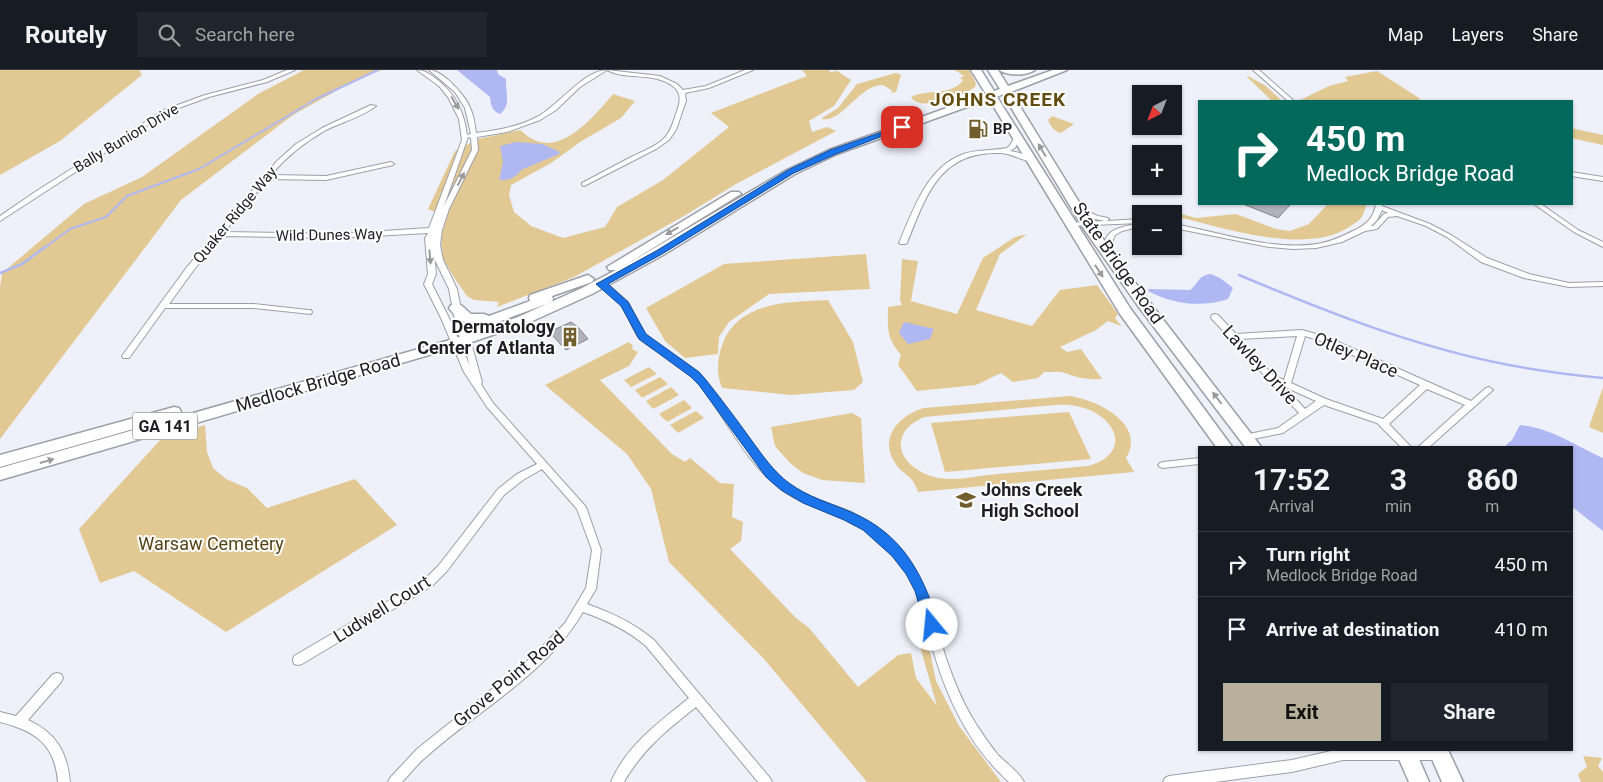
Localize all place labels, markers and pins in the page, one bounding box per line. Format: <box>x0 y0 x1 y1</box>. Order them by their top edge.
pin <box>881 106 923 148</box>
fuel station icon: BP <box>967 118 989 140</box>
place label: BP <box>993 120 1013 138</box>
place label: Dermatology Center of Atlanta <box>417 316 556 358</box>
building icon: Dermatology Center of Atlanta <box>559 326 581 348</box>
place label: Johns Creek High School <box>981 479 1083 521</box>
school or university icon: Johns Creek High School <box>955 489 977 511</box>

